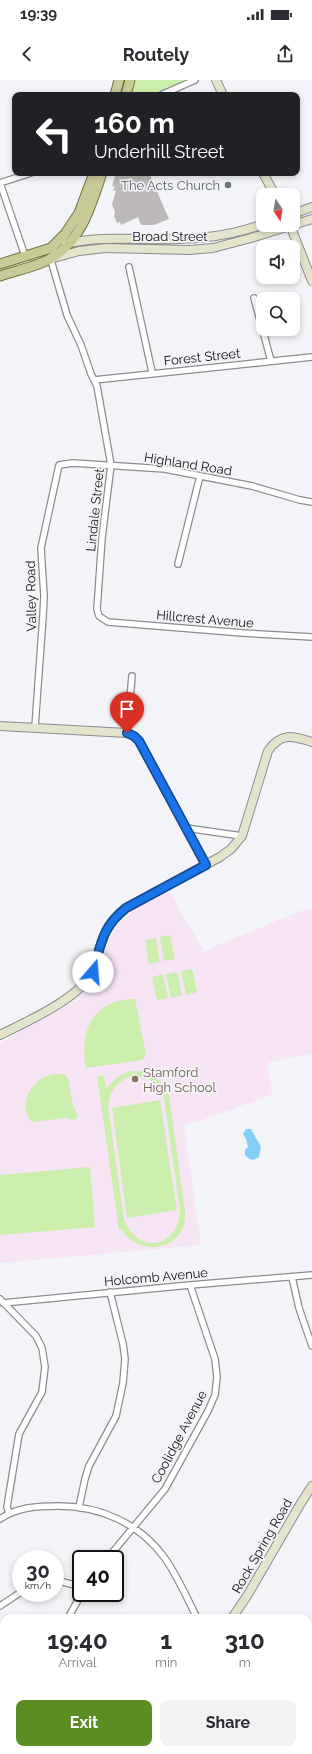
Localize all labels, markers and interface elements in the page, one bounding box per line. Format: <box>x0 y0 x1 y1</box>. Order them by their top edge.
text: 19:39 <box>20 5 57 23</box>
icon: back <box>16 43 38 65</box>
icon: share <box>274 43 296 65</box>
text: Routely <box>123 44 189 65</box>
text: 160 m <box>94 107 175 140</box>
icon: left <box>28 108 80 160</box>
text: Underhill Street <box>94 141 224 162</box>
place label: The Acts Church <box>121 178 220 193</box>
marker: The Acts Church <box>223 180 233 190</box>
north arrow <box>256 188 300 232</box>
map controls <box>256 188 300 336</box>
street label: Broad Street <box>132 229 208 244</box>
button: sound <box>256 240 300 284</box>
button: search <box>256 292 300 336</box>
street label: Forest Street <box>163 345 242 368</box>
street label: Highland Road <box>143 450 233 478</box>
street label: Lindale Street <box>83 467 107 552</box>
street label: Valley Road <box>23 560 39 632</box>
street label: Hillcrest Avenue <box>156 607 255 631</box>
pin <box>110 692 144 733</box>
icon: arrive <box>116 698 138 720</box>
position arrow <box>72 951 114 993</box>
place label: Stamford High School <box>143 1065 216 1095</box>
marker: Stamford High School <box>130 1074 140 1084</box>
street label: Holcomb Avenue <box>104 1265 209 1289</box>
street label: Coolidge Avenue <box>148 1388 210 1486</box>
street label: Rock Spring Road <box>229 1496 295 1596</box>
speed limit sign: 40 <box>72 1550 124 1602</box>
text: 30 <box>26 1559 50 1583</box>
text: km/h <box>25 1580 51 1591</box>
text: 19:40 <box>47 1626 108 1655</box>
text: 1 <box>160 1626 172 1655</box>
text: 310 <box>225 1626 265 1655</box>
text: Arrival <box>58 1655 97 1670</box>
text: min <box>155 1655 177 1670</box>
text: m <box>239 1655 251 1670</box>
button: Exit <box>16 1700 152 1746</box>
button: Share <box>160 1700 296 1746</box>

